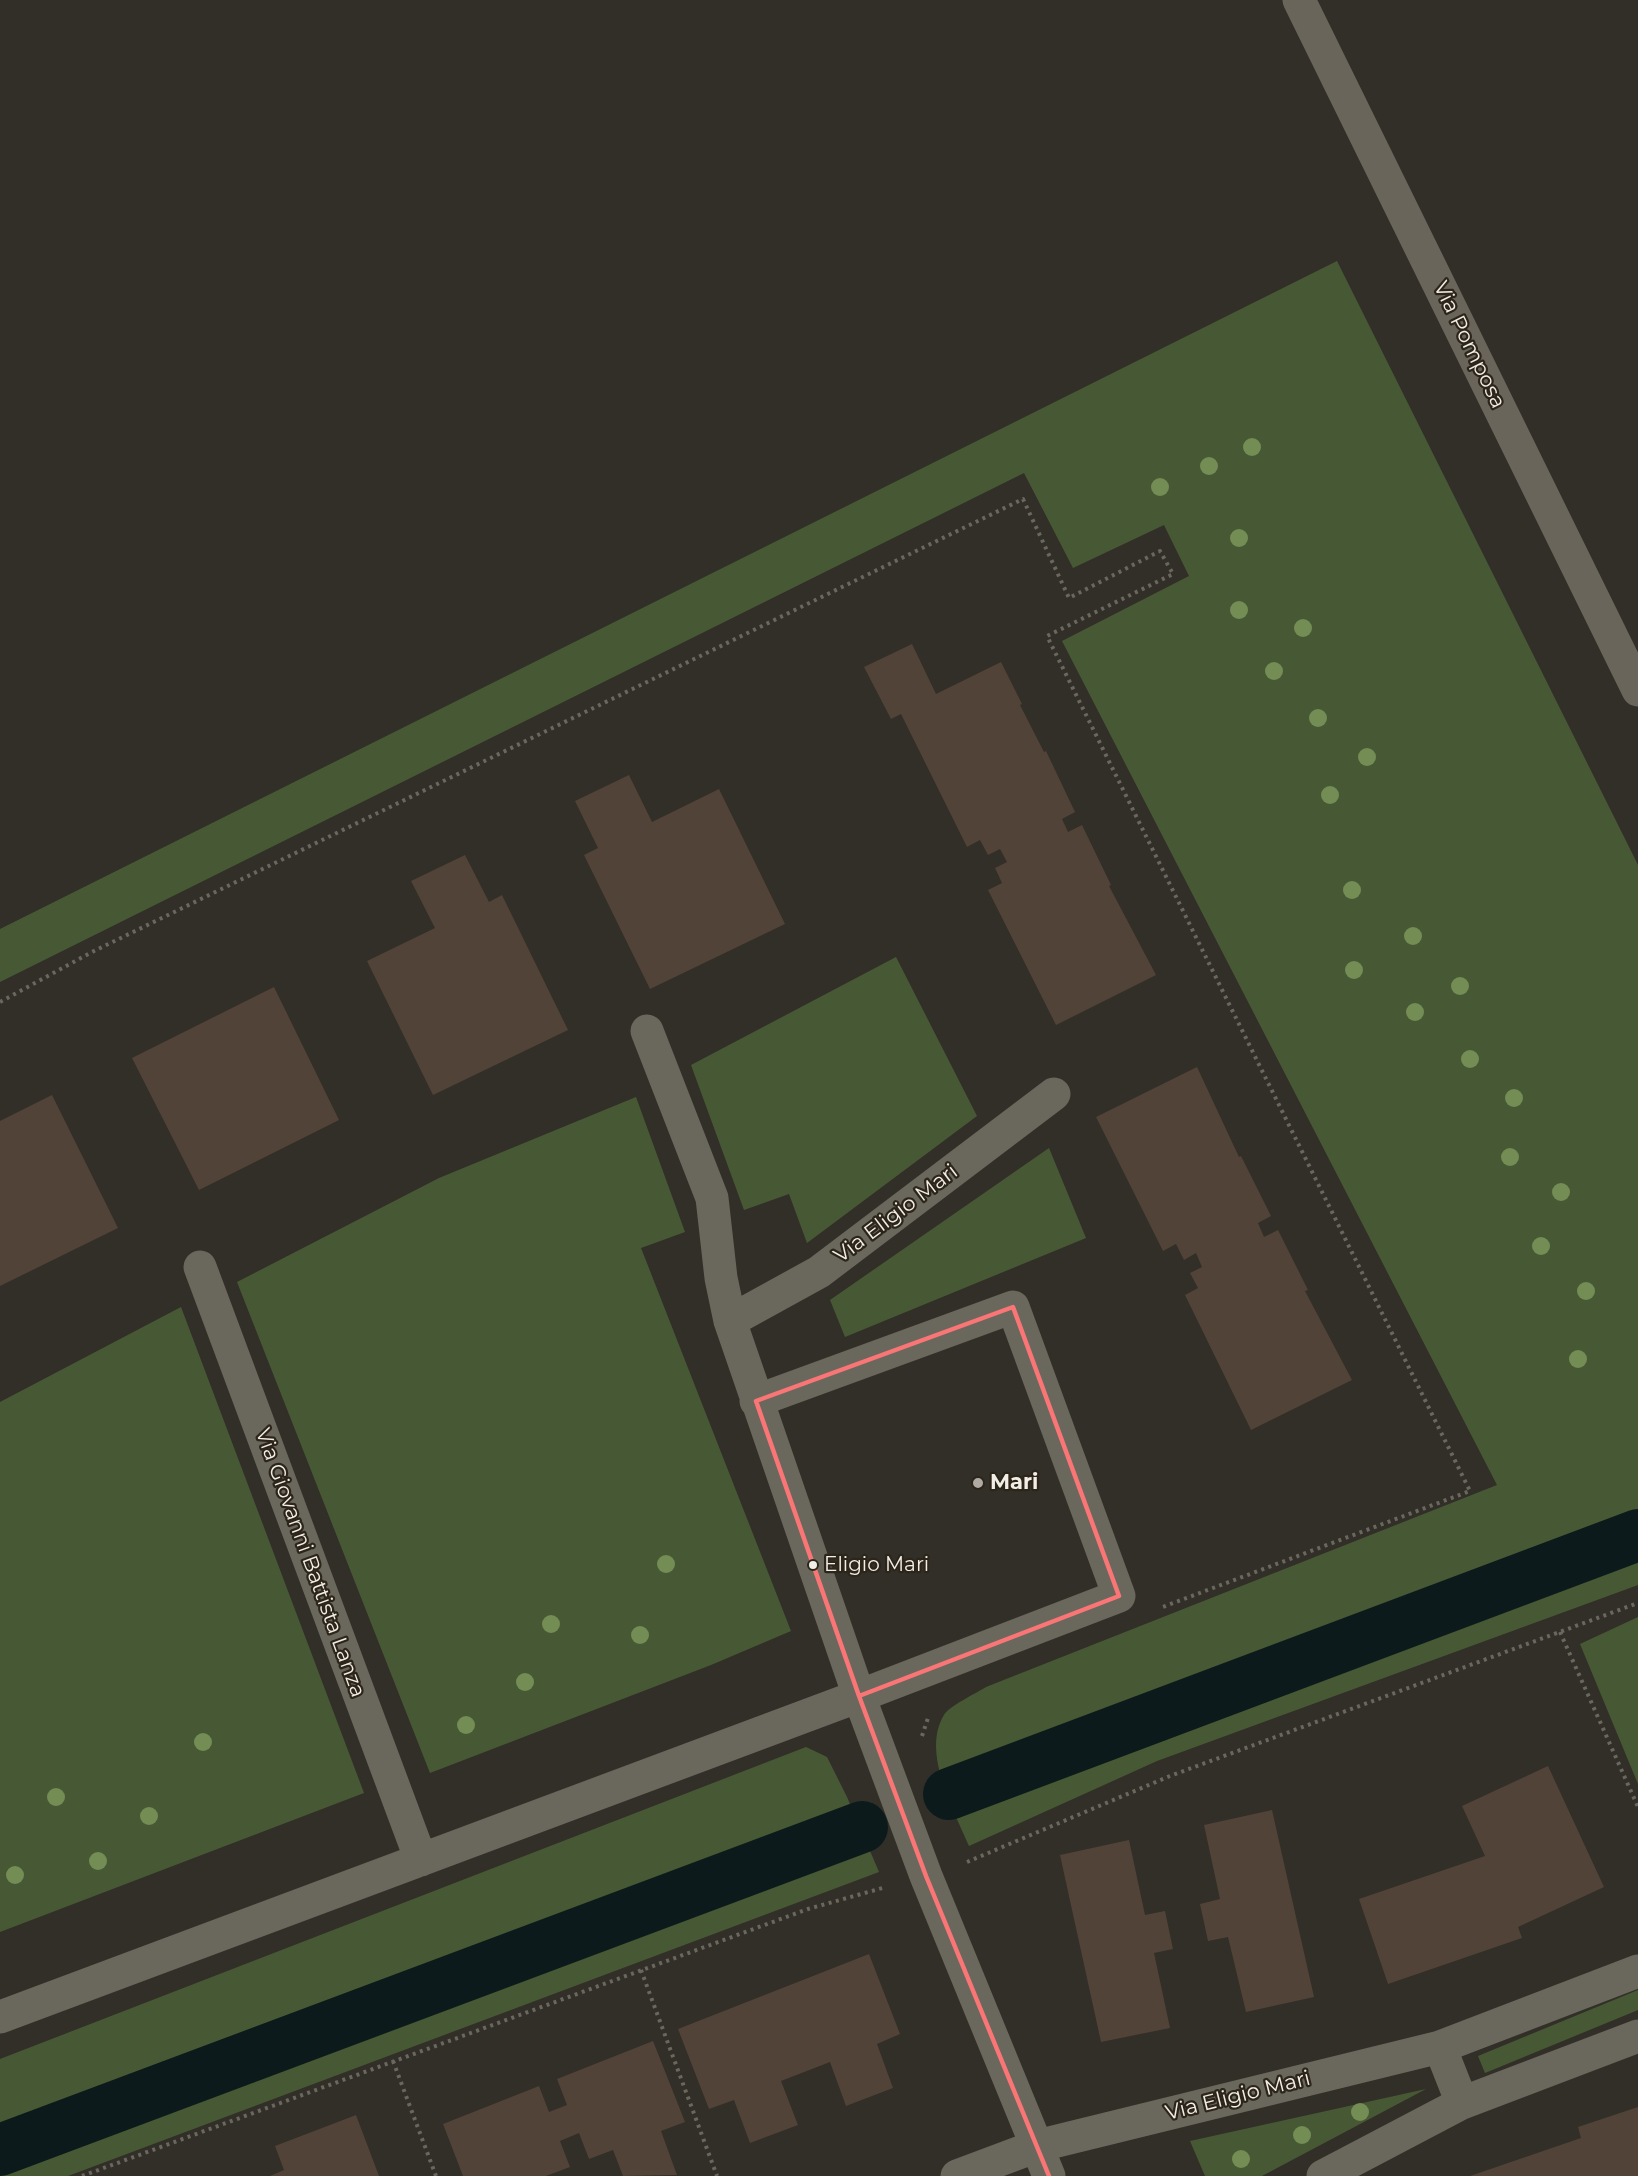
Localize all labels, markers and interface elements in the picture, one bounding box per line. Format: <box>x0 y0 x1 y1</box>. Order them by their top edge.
street label: Via Pomposa <box>1427 277 1511 413</box>
street label: Via Eligio Mari <box>829 1159 963 1269</box>
street label: Via Giovanni Battista Lanza <box>250 1425 370 1701</box>
place label: Mari <box>990 1470 1038 1496</box>
marker: Mari <box>971 1476 985 1490</box>
place label: Eligio Mari <box>824 1553 929 1577</box>
marker: Eligio Mari <box>807 1559 819 1571</box>
street label: Via Eligio Mari <box>1163 2066 1313 2126</box>

